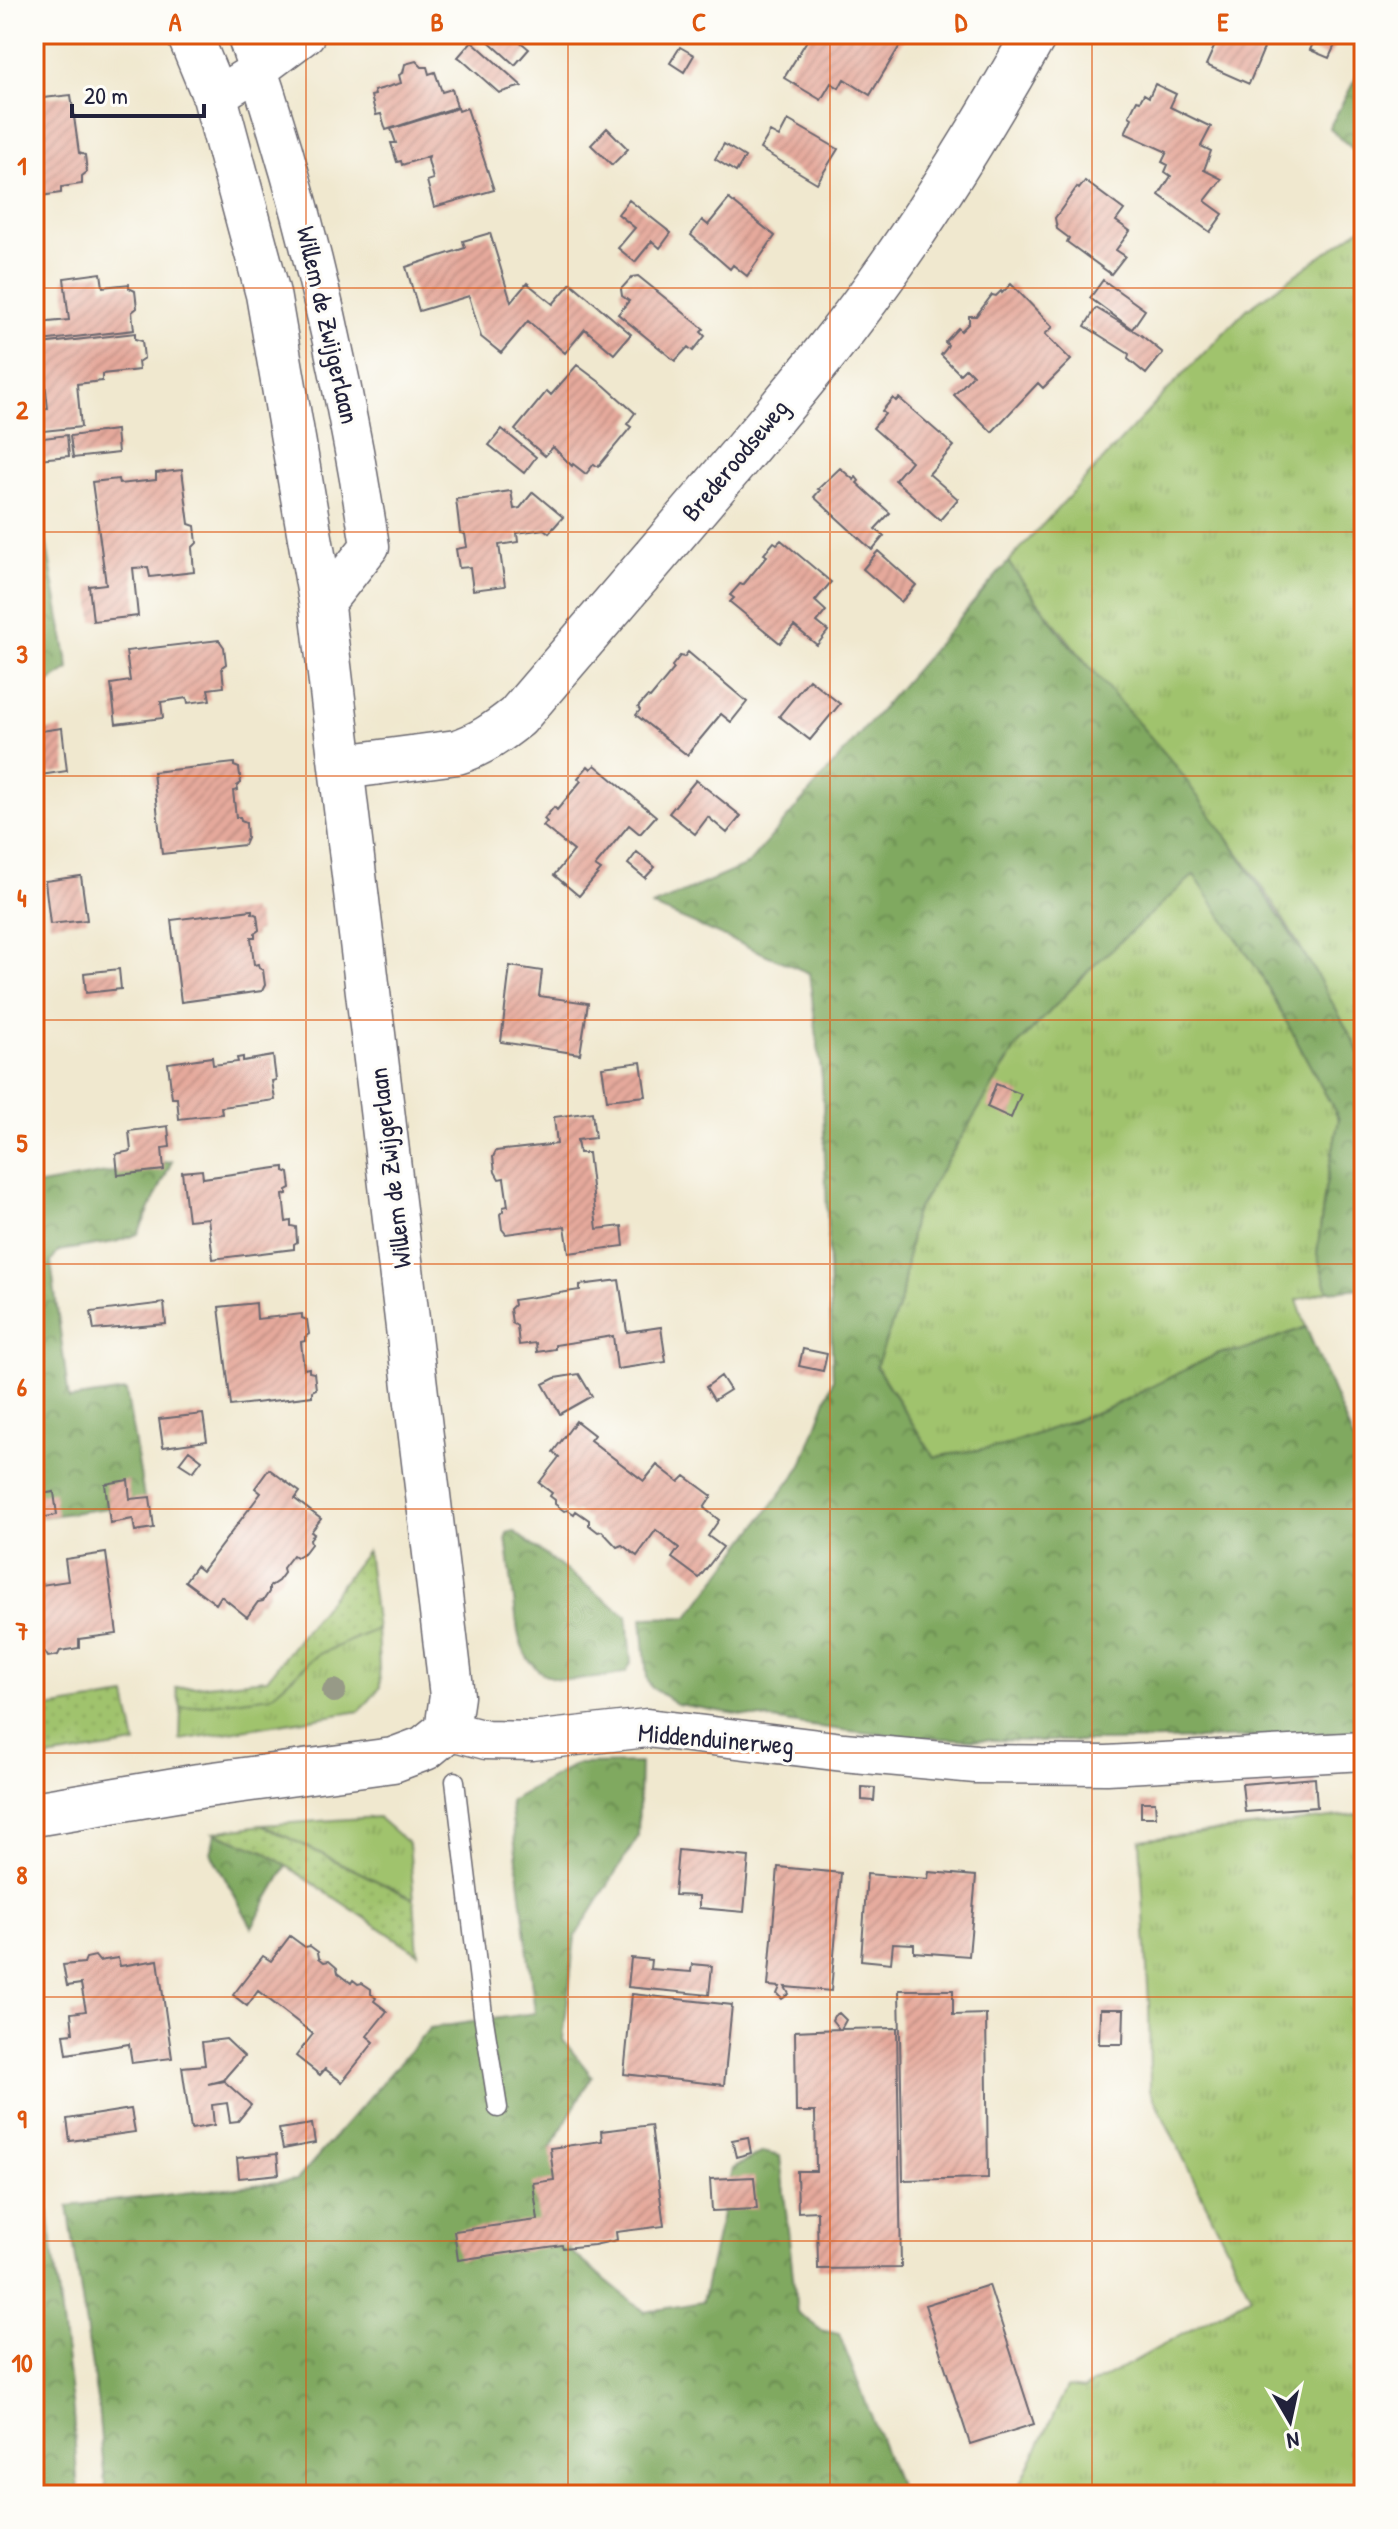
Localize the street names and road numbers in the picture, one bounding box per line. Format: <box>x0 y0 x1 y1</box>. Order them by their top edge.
street label: Willem de Zwijgerlaan <box>289 223 368 427</box>
street label: Brederoodseweg <box>673 391 796 528</box>
street label: Willem de Zwijgerlaan <box>360 1066 419 1270</box>
street label: Middenduinerweg <box>637 1714 795 1763</box>

